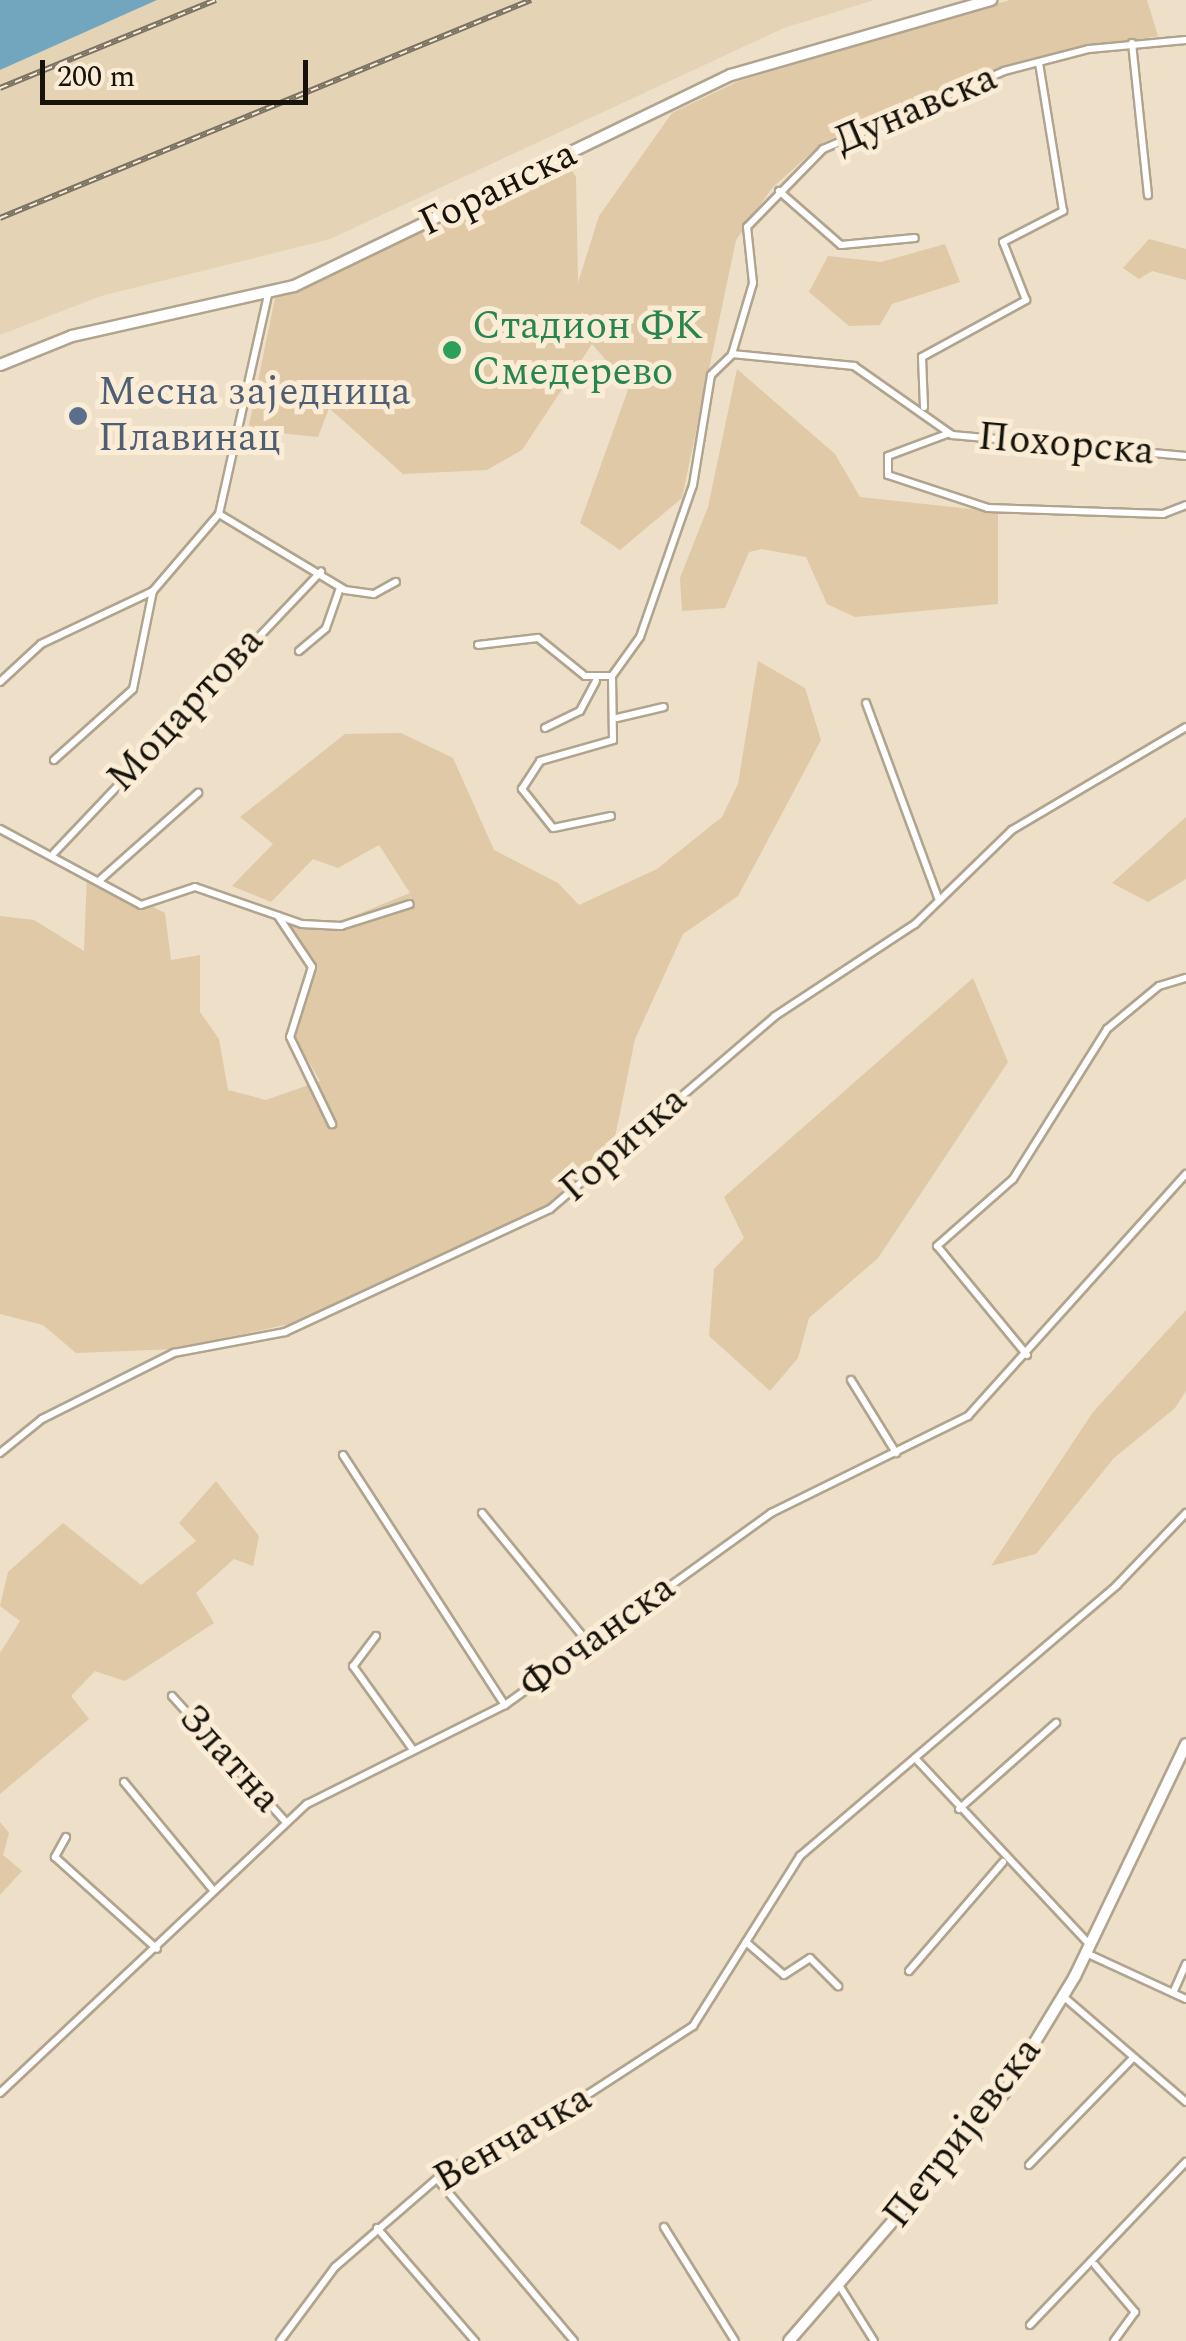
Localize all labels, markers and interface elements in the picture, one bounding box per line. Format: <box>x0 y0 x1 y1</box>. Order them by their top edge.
scale bar <box>45 40 312 102</box>
text: 200 m <box>57 54 135 100</box>
street label: Дунавска <box>828 54 1004 166</box>
street label: Горанска <box>411 130 585 248</box>
place label: Стадион ФК Смедерево <box>472 303 703 397</box>
marker: Стадион ФК Смедерево <box>441 339 463 361</box>
place label: Месна заједница Плавинац <box>98 369 411 463</box>
marker: Месна заједница Плавинац <box>67 405 89 427</box>
street label: Похорска <box>976 413 1156 477</box>
street label: Моцартова <box>98 618 274 802</box>
street label: Горичка <box>551 1077 697 1213</box>
street label: Фочанска <box>511 1565 685 1709</box>
street label: Златна <box>168 1695 290 1823</box>
street label: Петријевска <box>873 2028 1053 2238</box>
street label: Венчачка <box>426 2075 600 2203</box>

